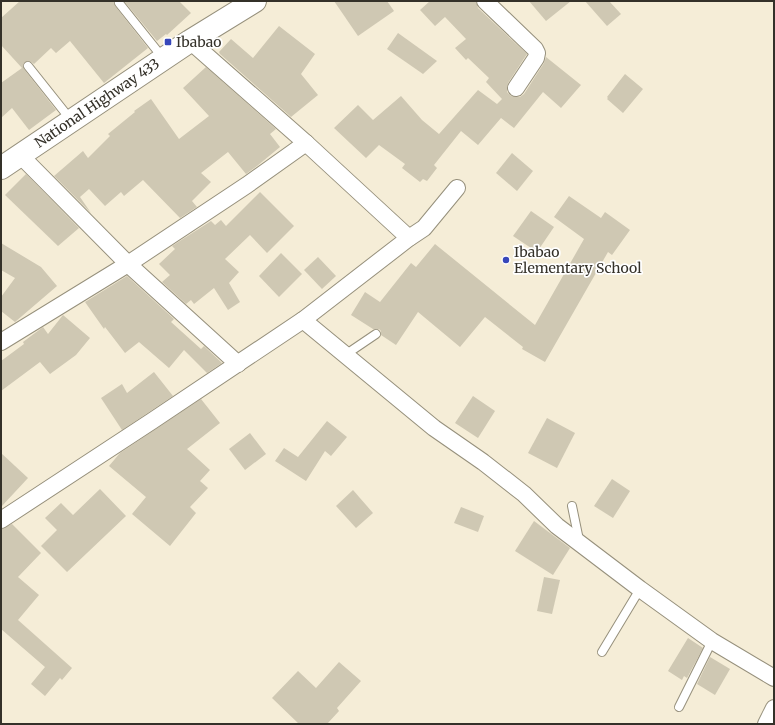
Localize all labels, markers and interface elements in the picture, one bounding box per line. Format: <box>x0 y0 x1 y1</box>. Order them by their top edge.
place label: Ibabao <box>176 33 221 51</box>
marker: Ibabao <box>163 37 173 47</box>
street label: National Highway 433 <box>31 54 163 152</box>
place label: Ibabao Elementary School <box>514 243 642 277</box>
marker: Ibabao Elementary School <box>501 255 511 265</box>

